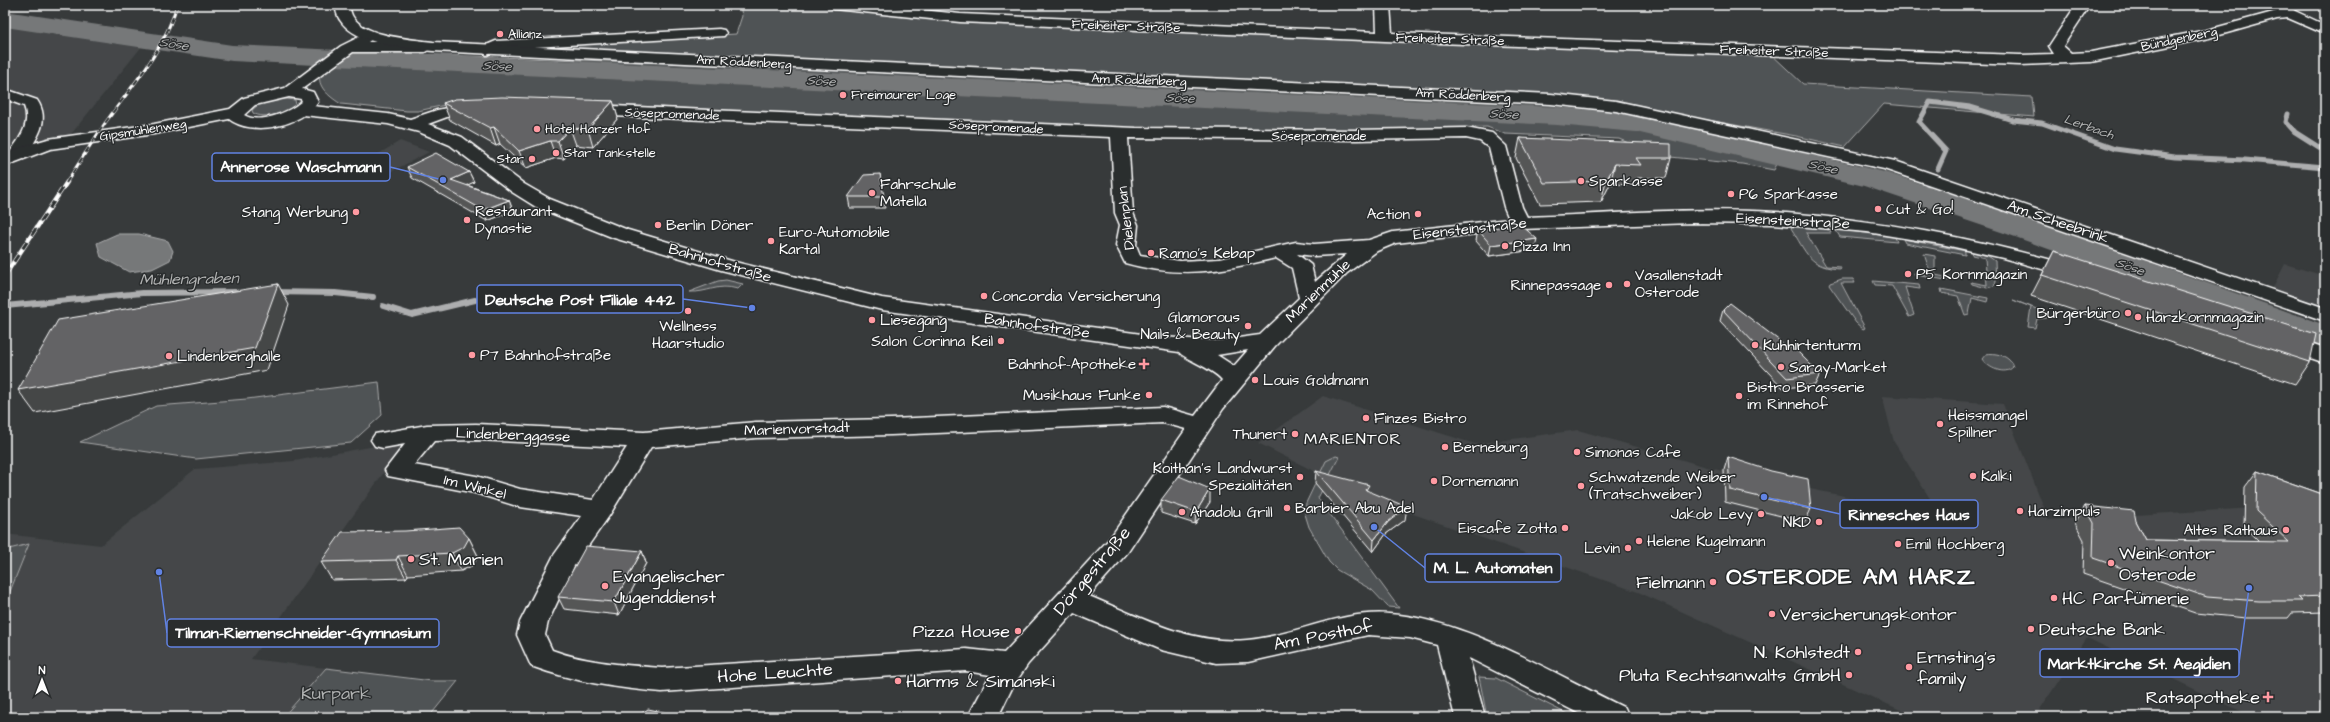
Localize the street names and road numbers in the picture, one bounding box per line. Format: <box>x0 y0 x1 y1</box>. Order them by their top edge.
street label: Freiheiter Straße <box>1071 15 1181 37</box>
street label: Bündgenberg <box>2139 22 2219 57</box>
street label: Freiheiter Straße <box>1395 28 1505 50</box>
street label: Freiheiter Straße <box>1719 40 1829 62</box>
street label: Am Röddenberg <box>696 51 792 74</box>
street label: Am Röddenberg <box>1091 69 1187 92</box>
street label: Am Röddenberg <box>1415 84 1511 107</box>
street label: Sösepromenade <box>624 103 720 125</box>
street label: Gipsmühlenweg <box>98 114 188 147</box>
street label: Sösepromenade <box>948 116 1044 138</box>
street label: Sösepromenade <box>1272 127 1366 145</box>
street label: Dielenplan <box>1112 185 1140 251</box>
street label: Am Scheebrink <box>2005 195 2111 249</box>
street label: Eisensteinstraße <box>1735 208 1851 234</box>
street label: Eisensteinstraße <box>1412 213 1528 245</box>
street label: Bahnhofstraße <box>666 238 774 288</box>
street label: Marienmühle <box>1281 254 1355 328</box>
street label: Bahnhofstraße <box>983 308 1091 344</box>
street label: Marienvorstadt <box>744 417 850 441</box>
street label: Lindenberggasse <box>455 423 571 448</box>
street label: Im Winkel <box>442 469 508 505</box>
street label: Dörgestraße <box>1047 521 1137 621</box>
street label: Am Posthof <box>1271 613 1375 657</box>
street label: Hohe Leuchte <box>716 656 834 689</box>

